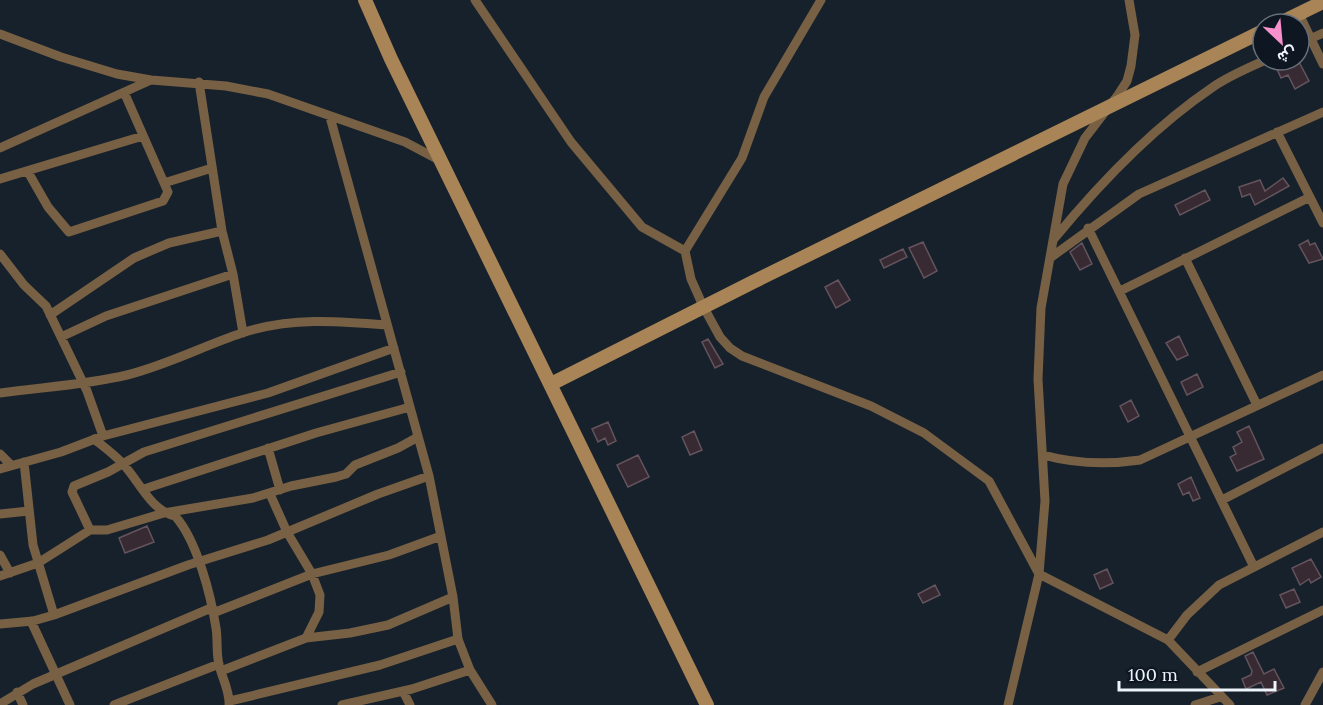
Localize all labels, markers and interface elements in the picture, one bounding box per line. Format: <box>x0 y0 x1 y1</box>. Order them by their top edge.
north arrow <box>1251 12 1311 72</box>
text: ش <box>1275 42 1301 69</box>
scale bar <box>1119 654 1275 692</box>
text: 100 m <box>1128 663 1178 686</box>

